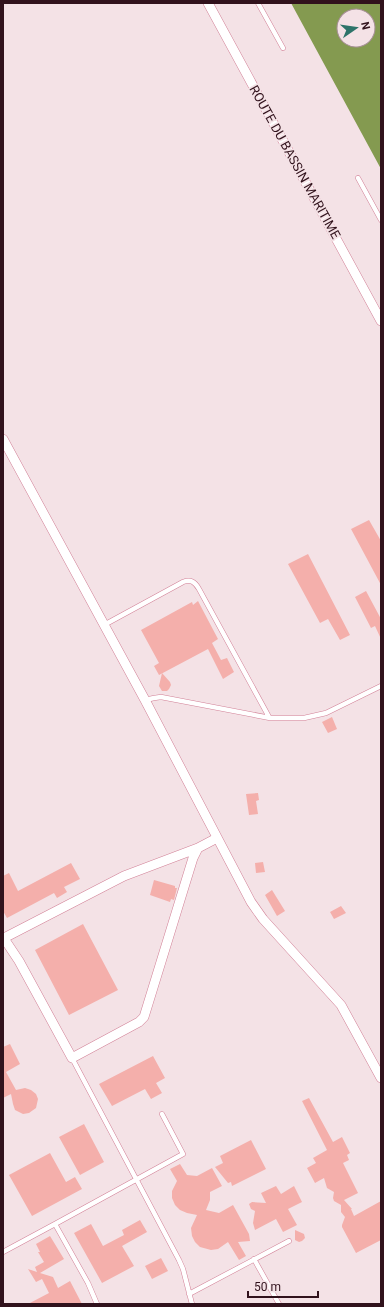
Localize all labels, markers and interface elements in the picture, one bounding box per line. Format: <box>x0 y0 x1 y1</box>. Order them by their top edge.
north arrow <box>336 8 376 48</box>
text: N <box>358 21 373 31</box>
street label: ROUTE DU BASSIN MARITIME <box>246 83 344 241</box>
scale bar <box>248 1273 318 1299</box>
text: 50 m <box>254 1280 281 1294</box>

